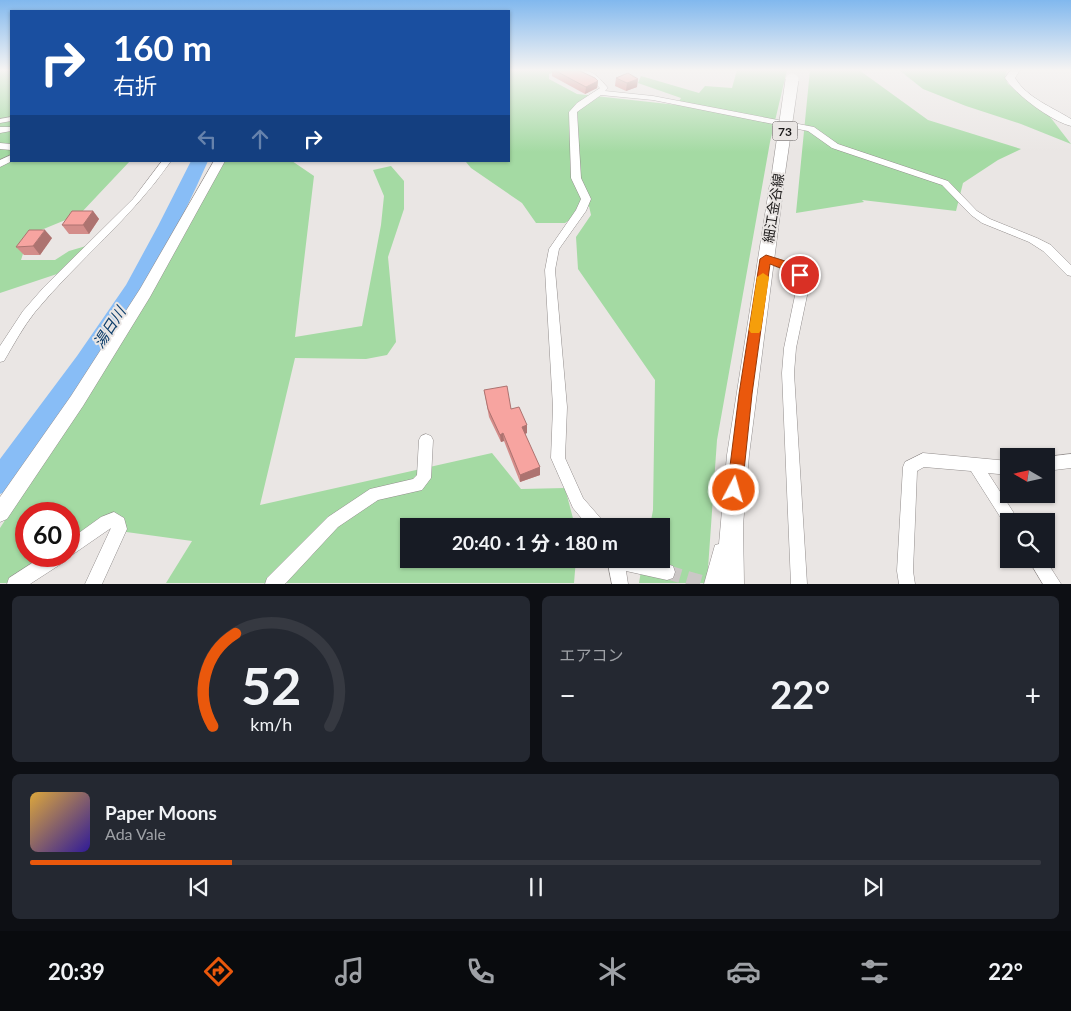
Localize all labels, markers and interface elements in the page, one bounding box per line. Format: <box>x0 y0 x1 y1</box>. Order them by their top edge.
text: 160 m <box>113 26 212 68</box>
icon: right <box>30 30 95 95</box>
text: 右折 <box>113 72 157 99</box>
road number: 73 <box>772 122 798 140</box>
icon: left <box>193 125 221 153</box>
icon: ahead <box>246 125 274 153</box>
icon: right <box>299 125 327 153</box>
street label: 細江金谷線 <box>759 172 787 244</box>
pin <box>779 254 821 296</box>
icon: arrive <box>786 261 814 289</box>
water label: 湯日川 <box>89 302 130 351</box>
north arrow <box>1000 448 1055 502</box>
map controls <box>1000 448 1055 568</box>
position arrow <box>707 463 759 515</box>
speed limit sign: 60 <box>15 502 80 567</box>
button: search <box>1000 513 1055 568</box>
text: 20:40 · 1 分 · 180 m <box>452 531 618 554</box>
text: エアコン <box>560 645 624 664</box>
text: 52 <box>241 654 301 716</box>
text: 22° <box>770 671 830 717</box>
text: − <box>560 678 576 712</box>
text: + <box>1025 678 1041 712</box>
text: km/h <box>250 713 292 735</box>
text: Paper Moons <box>105 801 217 824</box>
text: Ada Vale <box>105 824 166 843</box>
icon: previous <box>185 873 213 901</box>
icon: pause <box>522 873 550 901</box>
icon: next <box>859 873 887 901</box>
icon: directions <box>201 954 236 989</box>
icon: music <box>332 954 367 989</box>
icon: phone <box>463 954 498 989</box>
icon: climate <box>595 954 630 989</box>
icon: car <box>726 954 761 989</box>
icon: filters <box>857 954 892 989</box>
text: 20:39 <box>48 958 105 985</box>
text: 22° <box>988 958 1023 985</box>

